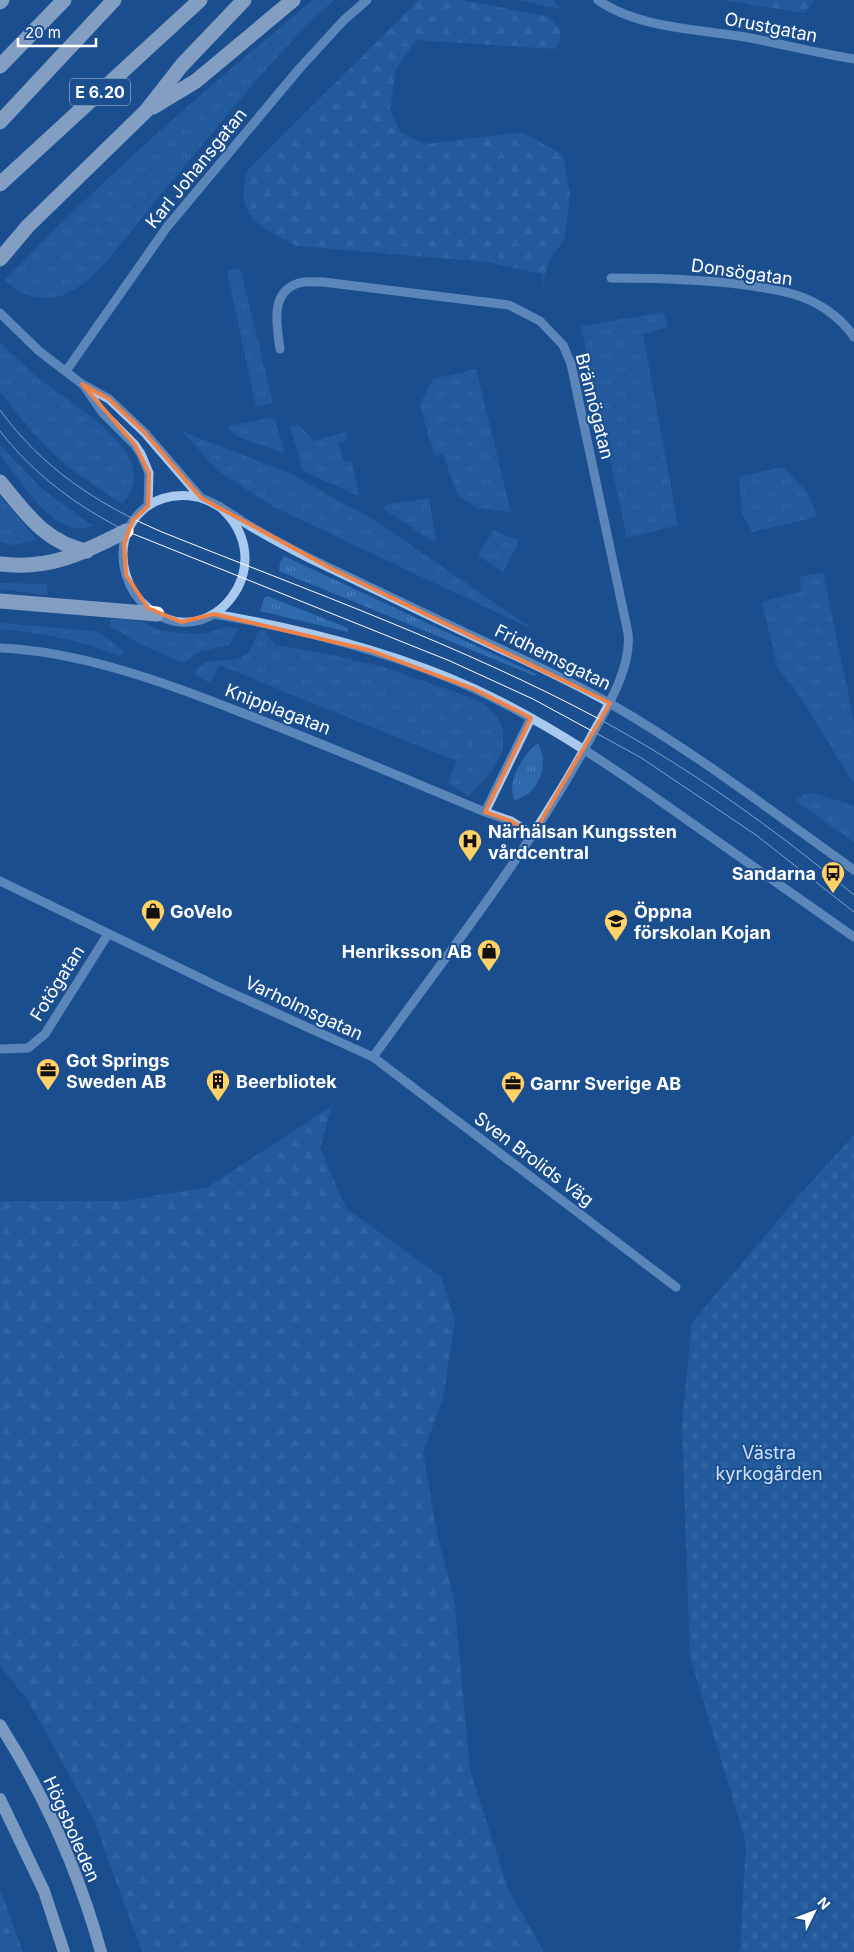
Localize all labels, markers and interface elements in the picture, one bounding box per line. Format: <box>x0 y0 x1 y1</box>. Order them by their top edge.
street label: Orustgatan <box>723 8 819 46</box>
scale bar <box>18 15 95 47</box>
text: 20 m <box>25 23 61 42</box>
road number: E 6.20 <box>70 78 130 105</box>
street label: Karl Johansgatan <box>141 104 251 232</box>
street label: Donsögatan <box>690 254 794 290</box>
street label: Brännögatan <box>572 351 618 461</box>
street label: Fridhemsgatan <box>491 620 615 694</box>
street label: Knipplagatan <box>222 679 334 739</box>
place label: Närhälsan Kungssten vårdcentral <box>488 821 677 863</box>
hospital icon: Närhälsan Kungssten vårdcentral <box>457 828 483 862</box>
bus stop icon: Sandarna <box>820 860 846 894</box>
place label: Sandarna <box>732 863 816 884</box>
shop icon: GoVelo <box>140 898 166 932</box>
place label: GoVelo <box>170 901 232 922</box>
place label: Öppna förskolan Kojan <box>634 901 771 943</box>
school or university icon: Öppna förskolan Kojan <box>603 908 629 942</box>
shop icon: Henriksson AB <box>476 938 502 972</box>
street label: Fotögatan <box>26 941 88 1025</box>
place label: Henriksson AB <box>342 941 472 962</box>
street label: Varholmsgatan <box>242 972 366 1044</box>
place label: Got Springs Sweden AB <box>66 1050 170 1092</box>
office icon: Got Springs Sweden AB <box>35 1057 61 1091</box>
building icon: Beerbliotek <box>205 1068 231 1102</box>
office icon: Garnr Sverige AB <box>500 1070 526 1104</box>
place label: Beerbliotek <box>236 1071 337 1092</box>
place label: Garnr Sverige AB <box>530 1073 681 1094</box>
street label: Sven Brolids Väg <box>470 1107 598 1211</box>
park label: Västra kyrkogården <box>715 1442 823 1484</box>
street label: Högsboleden <box>39 1773 105 1885</box>
north arrow <box>789 1887 839 1937</box>
text: N <box>814 1893 834 1913</box>

